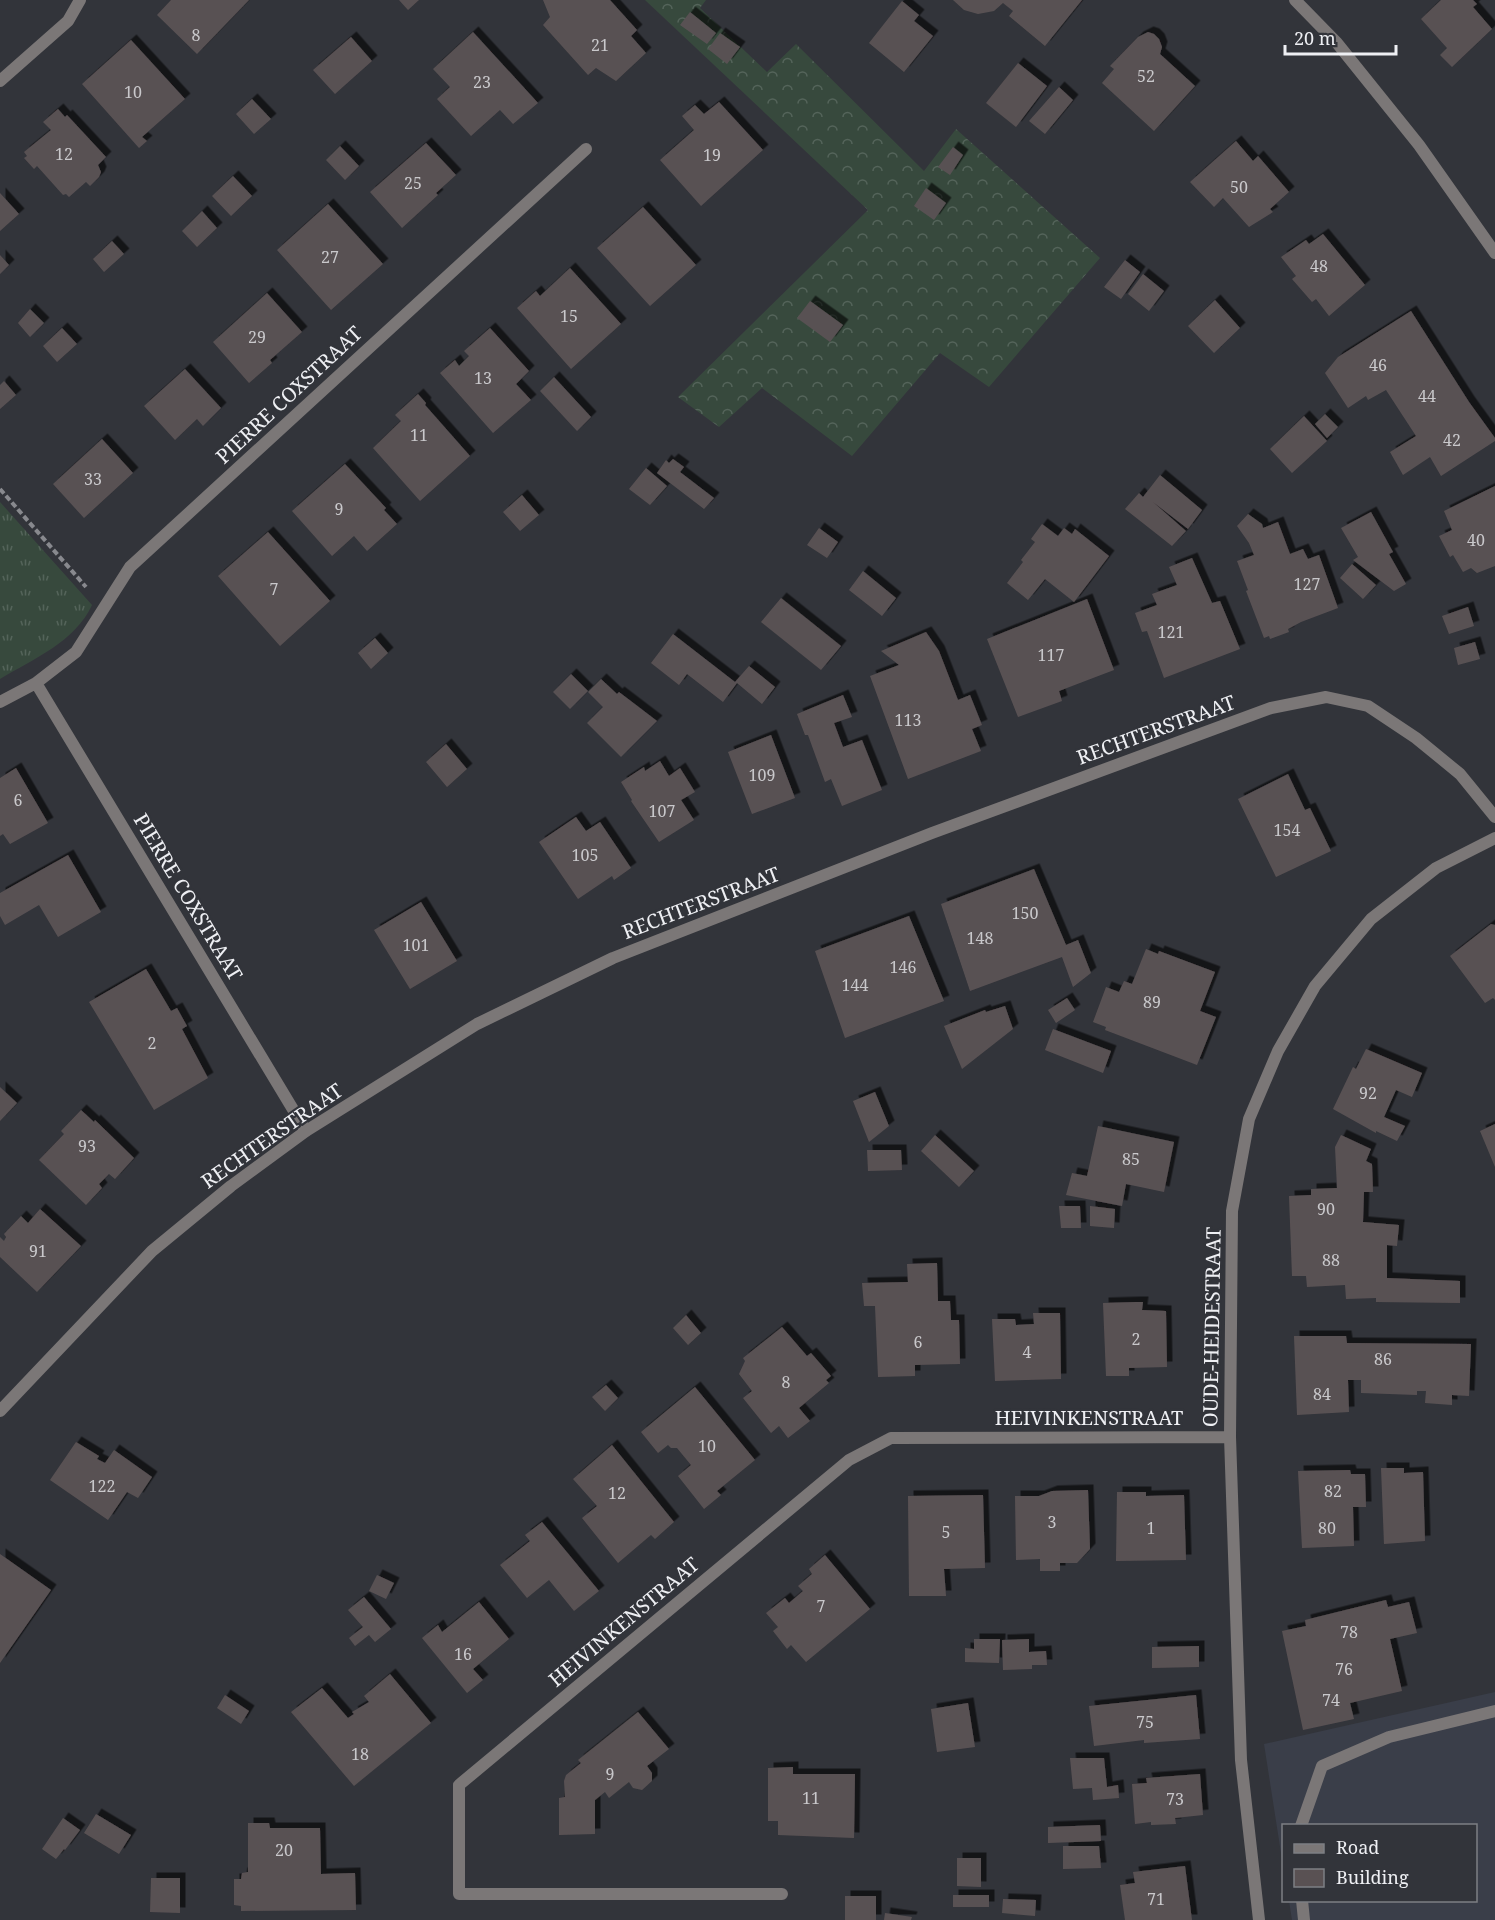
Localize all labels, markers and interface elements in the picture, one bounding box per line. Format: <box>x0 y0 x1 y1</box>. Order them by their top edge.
scale bar <box>1285 18 1396 56</box>
house number: 8 <box>192 24 201 46</box>
text: 20 m <box>1294 26 1336 50</box>
house number: 21 <box>591 34 609 56</box>
house number: 52 <box>1137 65 1155 87</box>
house number: 23 <box>473 71 491 93</box>
house number: 10 <box>124 81 142 103</box>
house number: 12 <box>55 143 73 165</box>
house number: 19 <box>703 144 721 166</box>
house number: 25 <box>404 172 422 194</box>
house number: 50 <box>1230 176 1248 198</box>
house number: 27 <box>321 246 339 268</box>
house number: 48 <box>1310 255 1328 277</box>
house number: 15 <box>560 305 578 327</box>
street label: PIERRE COXSTRAAT <box>210 320 368 470</box>
house number: 29 <box>248 326 266 348</box>
house number: 46 <box>1369 354 1387 376</box>
house number: 13 <box>474 367 492 389</box>
house number: 44 <box>1418 385 1436 407</box>
house number: 11 <box>410 424 428 446</box>
house number: 42 <box>1443 429 1461 451</box>
house number: 33 <box>84 468 102 490</box>
house number: 9 <box>335 498 343 520</box>
house number: 40 <box>1467 529 1485 551</box>
house number: 127 <box>1294 573 1320 595</box>
house number: 7 <box>270 578 279 600</box>
house number: 121 <box>1158 621 1184 643</box>
house number: 117 <box>1038 644 1064 666</box>
street label: RECHTERSTRAAT <box>1073 688 1239 771</box>
house number: 113 <box>895 709 921 731</box>
house number: 109 <box>749 764 775 786</box>
house number: 6 <box>14 789 23 811</box>
house number: 107 <box>649 800 675 822</box>
street label: PIERRE COXSTRAAT <box>128 808 249 985</box>
house number: 154 <box>1274 819 1300 841</box>
house number: 105 <box>572 844 598 866</box>
street label: RECHTERSTRAAT <box>618 860 783 945</box>
house number: 150 <box>1012 902 1038 924</box>
house number: 148 <box>967 927 993 949</box>
house number: 101 <box>403 934 429 956</box>
house number: 146 <box>890 956 916 978</box>
house number: 144 <box>842 974 868 996</box>
house number: 89 <box>1143 991 1161 1013</box>
house number: 2 <box>148 1032 156 1054</box>
street label: RECHTERSTRAAT <box>196 1077 348 1194</box>
house number: 92 <box>1359 1082 1377 1104</box>
house number: 93 <box>78 1135 96 1157</box>
house number: 85 <box>1122 1148 1140 1170</box>
house number: 90 <box>1317 1198 1335 1220</box>
street label: OUDE-HEIDESTRAAT <box>1196 1227 1227 1427</box>
house number: 91 <box>29 1240 47 1262</box>
house number: 88 <box>1322 1249 1340 1271</box>
house number: 2 <box>1132 1328 1140 1350</box>
house number: 6 <box>914 1331 923 1353</box>
house number: 4 <box>1023 1341 1032 1363</box>
house number: 86 <box>1374 1348 1392 1370</box>
house number: 8 <box>782 1371 791 1393</box>
house number: 84 <box>1313 1383 1331 1405</box>
street label: HEIVINKENSTRAAT <box>995 1404 1183 1431</box>
house number: 10 <box>698 1435 716 1457</box>
house number: 122 <box>89 1475 115 1497</box>
house number: 82 <box>1324 1480 1342 1502</box>
house number: 12 <box>608 1482 626 1504</box>
house number: 3 <box>1048 1511 1057 1533</box>
house number: 1 <box>1147 1517 1155 1539</box>
house number: 80 <box>1318 1517 1336 1539</box>
house number: 5 <box>942 1521 950 1543</box>
street label: HEIVINKENSTRAAT <box>543 1551 705 1693</box>
house number: 7 <box>817 1595 826 1617</box>
house number: 78 <box>1340 1621 1358 1643</box>
house number: 16 <box>454 1643 472 1665</box>
house number: 76 <box>1335 1658 1353 1680</box>
house number: 74 <box>1322 1689 1340 1711</box>
house number: 75 <box>1136 1711 1154 1733</box>
house number: 18 <box>351 1743 369 1765</box>
house number: 9 <box>606 1763 614 1785</box>
house number: 11 <box>802 1787 820 1809</box>
house number: 73 <box>1166 1788 1184 1810</box>
legend <box>1282 1824 1477 1902</box>
text: Road <box>1336 1835 1379 1859</box>
house number: 20 <box>275 1839 293 1861</box>
text: Building <box>1336 1865 1409 1889</box>
house number: 71 <box>1147 1888 1165 1910</box>

